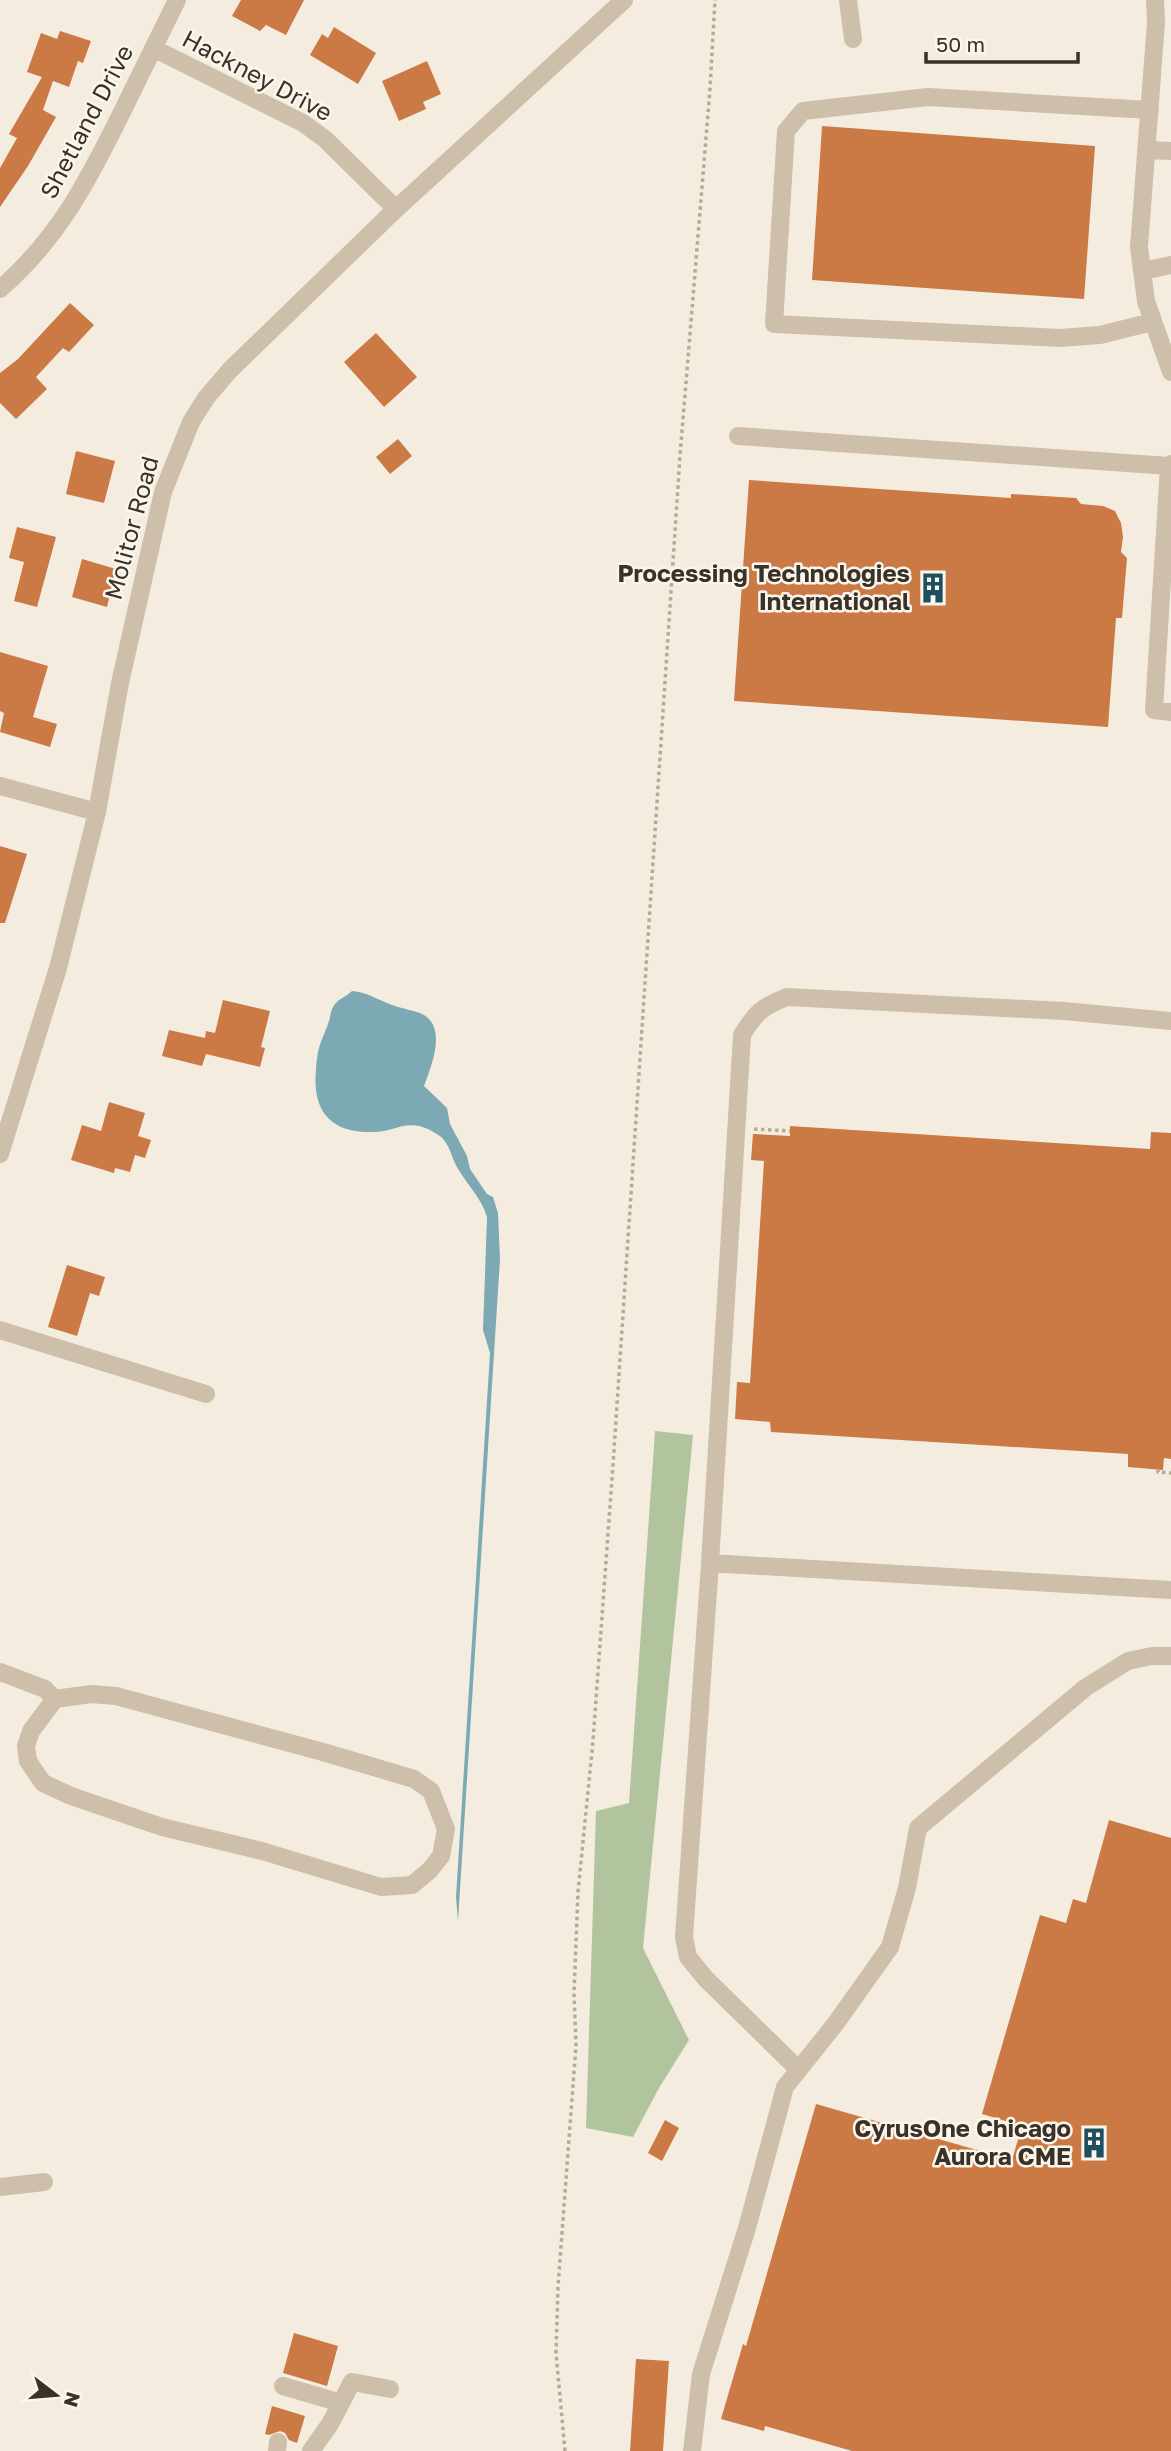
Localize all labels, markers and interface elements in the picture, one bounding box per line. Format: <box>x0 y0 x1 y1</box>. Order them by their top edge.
scale bar <box>926 21 1078 65</box>
street label: Hackney Drive <box>178 23 338 126</box>
text: 50 m <box>936 31 985 57</box>
street label: Shetland Drive <box>33 39 138 203</box>
street label: Molitor Road <box>97 453 164 603</box>
place label: Processing Technologies International <box>617 558 910 615</box>
building icon: Processing Technologies International <box>916 571 950 605</box>
place label: CyrusOne Chicago Aurora CME <box>854 2113 1071 2170</box>
building icon: CyrusOne Chicago Aurora CME <box>1077 2126 1111 2160</box>
north arrow <box>21 2360 91 2430</box>
text: N <box>60 2390 86 2410</box>

